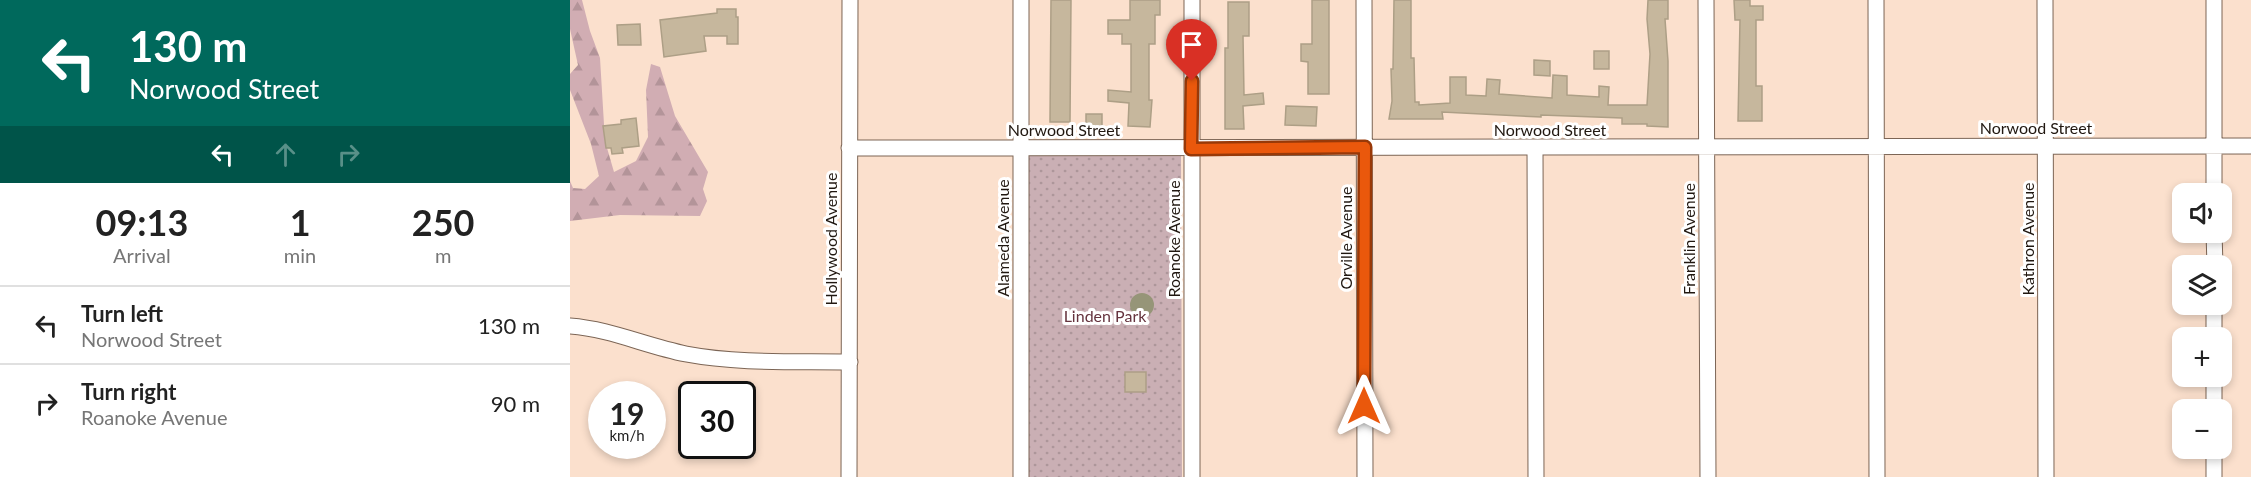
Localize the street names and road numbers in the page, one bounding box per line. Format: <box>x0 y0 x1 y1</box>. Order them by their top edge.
street label: Norwood Street <box>1980 118 2093 137</box>
street label: Norwood Street <box>1008 120 1121 139</box>
street label: Norwood Street <box>1494 120 1607 139</box>
street label: Hollywood Avenue <box>821 173 840 305</box>
street label: Alameda Avenue <box>993 179 1012 297</box>
street label: Roanoke Avenue <box>1164 180 1183 298</box>
street label: Kathron Avenue <box>2018 182 2037 296</box>
street label: Franklin Avenue <box>1679 183 1698 295</box>
street label: Orville Avenue <box>1336 186 1355 290</box>

